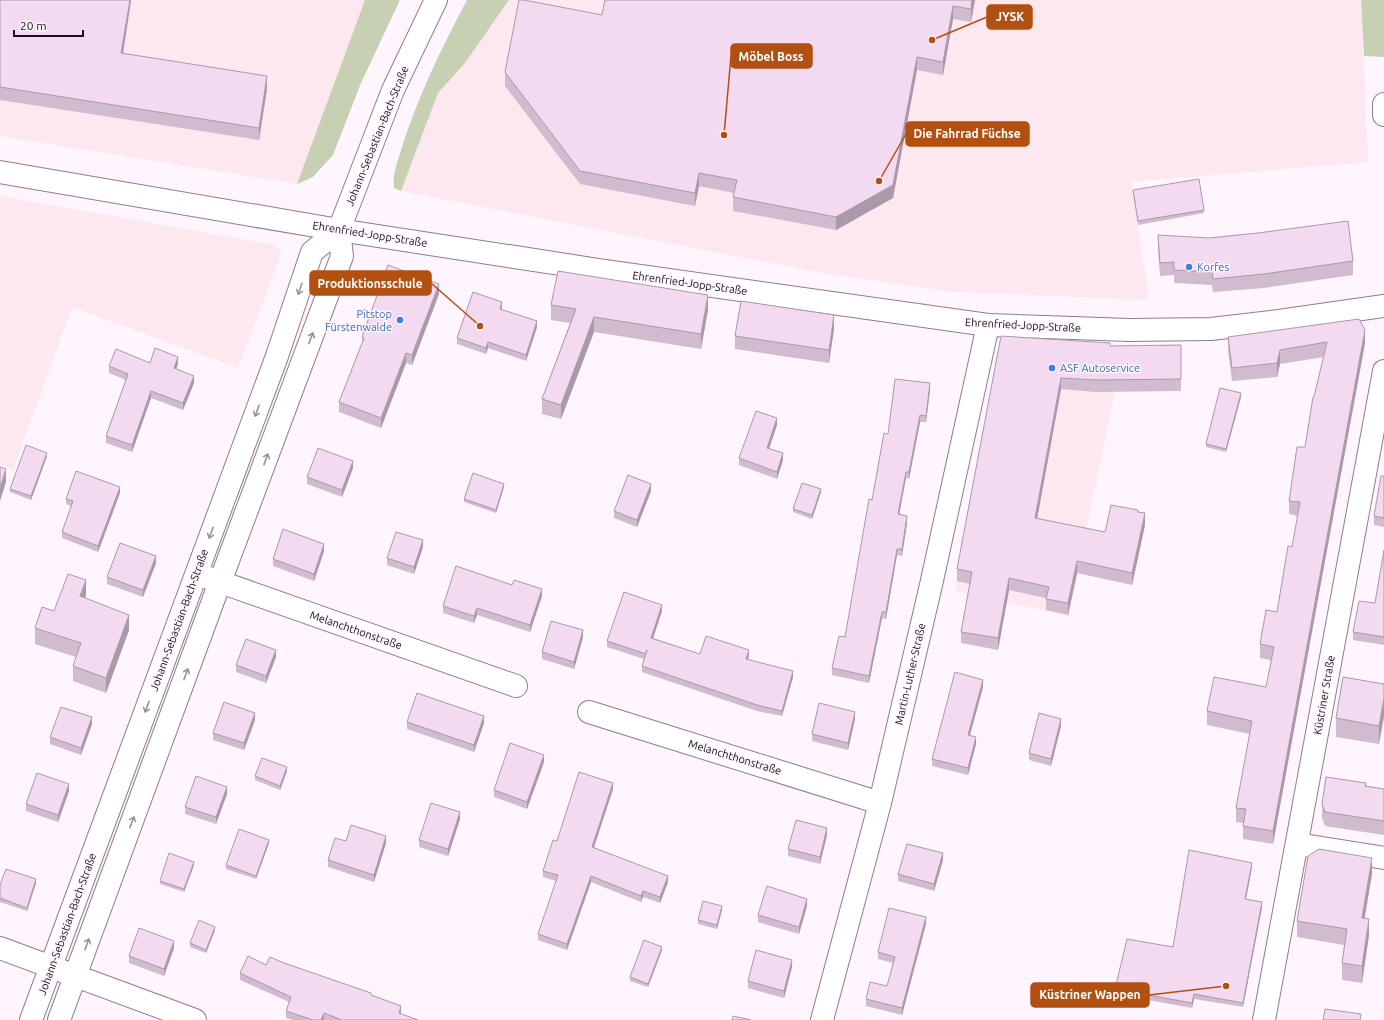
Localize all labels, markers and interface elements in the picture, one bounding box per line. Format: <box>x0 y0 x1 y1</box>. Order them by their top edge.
callout: JYSK <box>987 5 1032 29</box>
text: JYSK <box>996 10 1024 23</box>
scale bar <box>14 12 83 38</box>
text: 20 m <box>20 19 47 32</box>
callout: Möbel Boss <box>731 44 812 68</box>
text: Möbel Boss <box>739 50 804 63</box>
street label: Johann-Sebastian-Bach-Straße <box>343 64 411 208</box>
callout: Die Fahrrad Füchse <box>906 122 1029 146</box>
text: Die Fahrrad Füchse <box>913 127 1021 140</box>
street label: Ehrenfried-Jopp-Straße <box>312 219 428 249</box>
place label: Korfes <box>1197 261 1229 273</box>
marker: Korfes <box>1184 262 1194 272</box>
street label: Ehrenfried-Jopp-Straße <box>632 269 748 297</box>
callout: Produktionsschule <box>310 271 431 295</box>
text: Produktionsschule <box>317 277 423 290</box>
one-way arrow <box>296 282 303 295</box>
place label: Pitstop Fürstenwalde <box>325 308 392 333</box>
marker: Pitstop Fürstenwalde <box>395 315 405 325</box>
street label: Ehrenfried-Jopp-Straße <box>965 316 1081 334</box>
one-way arrow <box>308 332 316 344</box>
place label: ASF Autoservice <box>1060 362 1140 374</box>
marker: ASF Autoservice <box>1047 363 1057 373</box>
one-way arrow <box>252 405 260 417</box>
one-way arrow <box>262 454 270 466</box>
one-way arrow <box>207 527 215 539</box>
street label: Johann-Sebastian-Bach-Straße <box>148 547 210 693</box>
street label: Melanchthonstraße <box>308 609 404 651</box>
street label: Martin-Luther-Straße <box>892 622 928 726</box>
street label: Küstriner Straße <box>1311 654 1337 736</box>
one-way arrow <box>183 668 191 680</box>
one-way arrow <box>142 701 150 713</box>
street label: Melanchthonstraße <box>687 737 783 777</box>
one-way arrow <box>129 816 136 829</box>
street label: Johann-Sebastian-Bach-Straße <box>36 851 98 997</box>
one-way arrow <box>84 938 92 950</box>
callout: Küstriner Wappen <box>1031 983 1149 1007</box>
text: Küstriner Wappen <box>1039 988 1141 1001</box>

